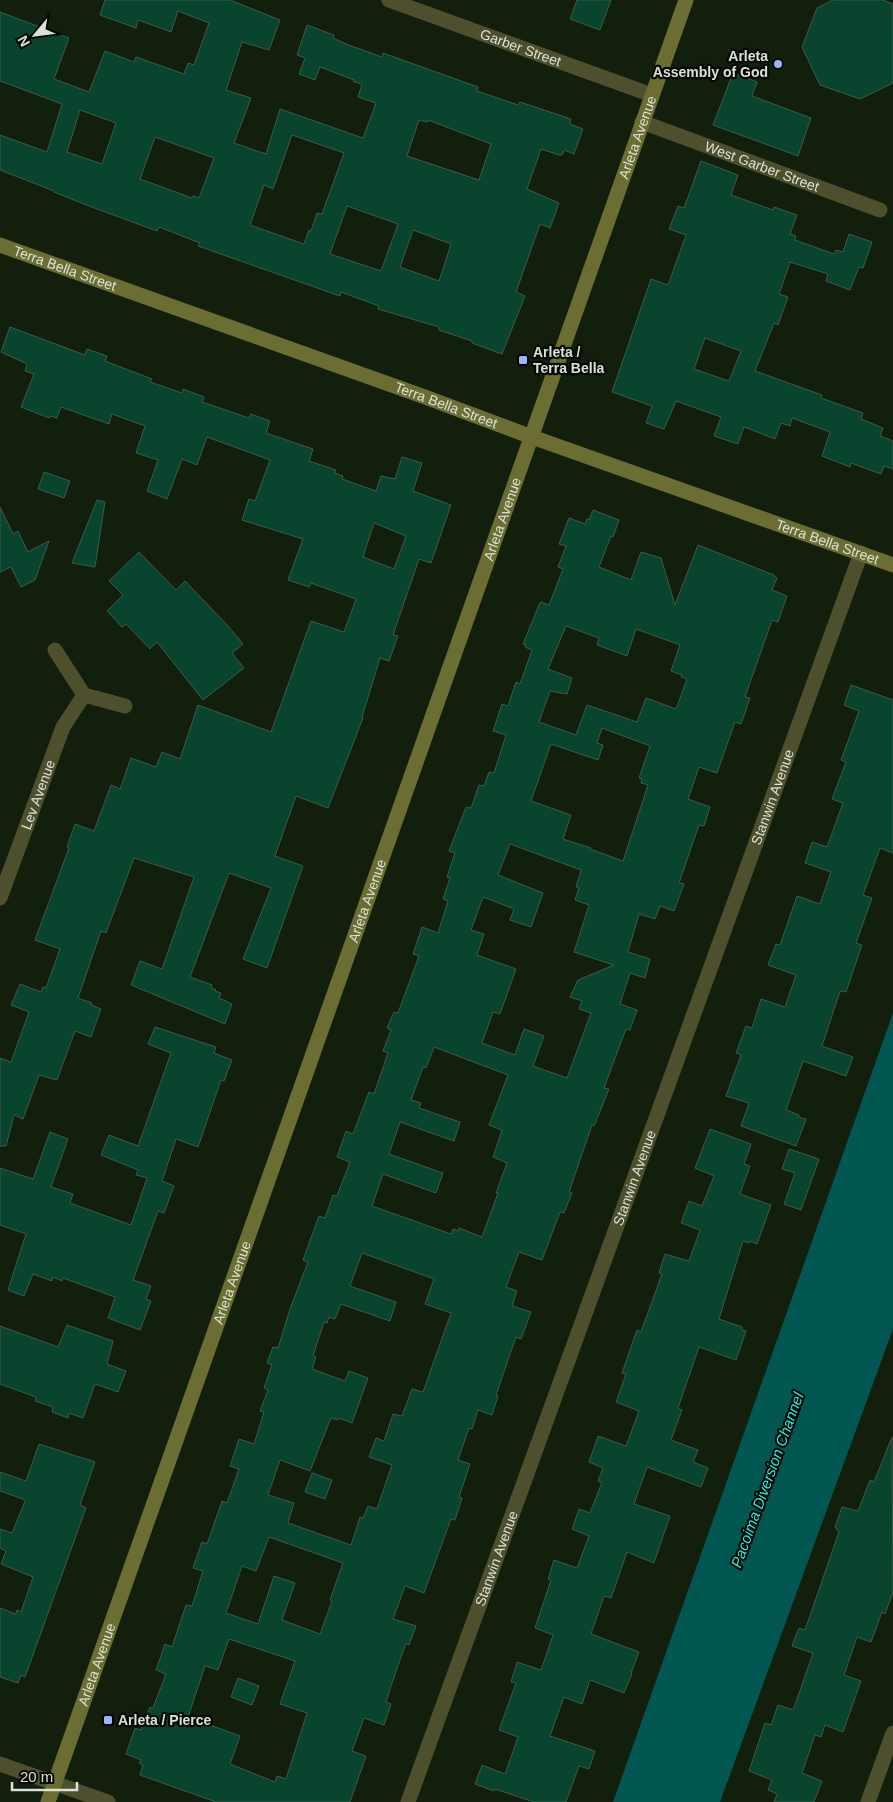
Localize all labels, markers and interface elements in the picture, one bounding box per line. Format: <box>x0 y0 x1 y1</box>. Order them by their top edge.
north arrow <box>10 10 60 60</box>
street label: Garber Street <box>478 26 563 70</box>
text: N <box>14 33 33 50</box>
place label: Arleta Assembly of God <box>653 48 768 80</box>
marker: Arleta Assembly of God <box>772 58 784 70</box>
street label: Arleta Avenue <box>615 93 660 181</box>
street label: West Garber Street <box>703 138 821 195</box>
street label: Terra Bella Street <box>11 242 119 294</box>
place label: Arleta / Terra Bella <box>533 344 605 376</box>
marker: Arleta / Terra Bella <box>517 354 529 366</box>
street label: Terra Bella Street <box>393 379 500 431</box>
street label: Arleta Avenue <box>480 475 524 563</box>
street label: Terra Bella Street <box>774 516 881 567</box>
street label: Stanwin Avenue <box>748 747 797 847</box>
street label: Lev Avenue <box>18 758 58 832</box>
street label: Arleta Avenue <box>345 857 389 945</box>
street label: Stanwin Avenue <box>610 1128 659 1228</box>
street label: Arleta Avenue <box>210 1239 254 1326</box>
water label: Pacoima Diversion Channel <box>727 1390 807 1570</box>
street label: Stanwin Avenue <box>472 1508 521 1608</box>
street label: Arleta Avenue <box>75 1620 119 1708</box>
place label: Arleta / Pierce <box>118 1712 212 1728</box>
marker: Arleta / Pierce <box>102 1714 114 1726</box>
scale bar <box>12 1760 78 1792</box>
text: 20 m <box>20 1768 53 1785</box>

